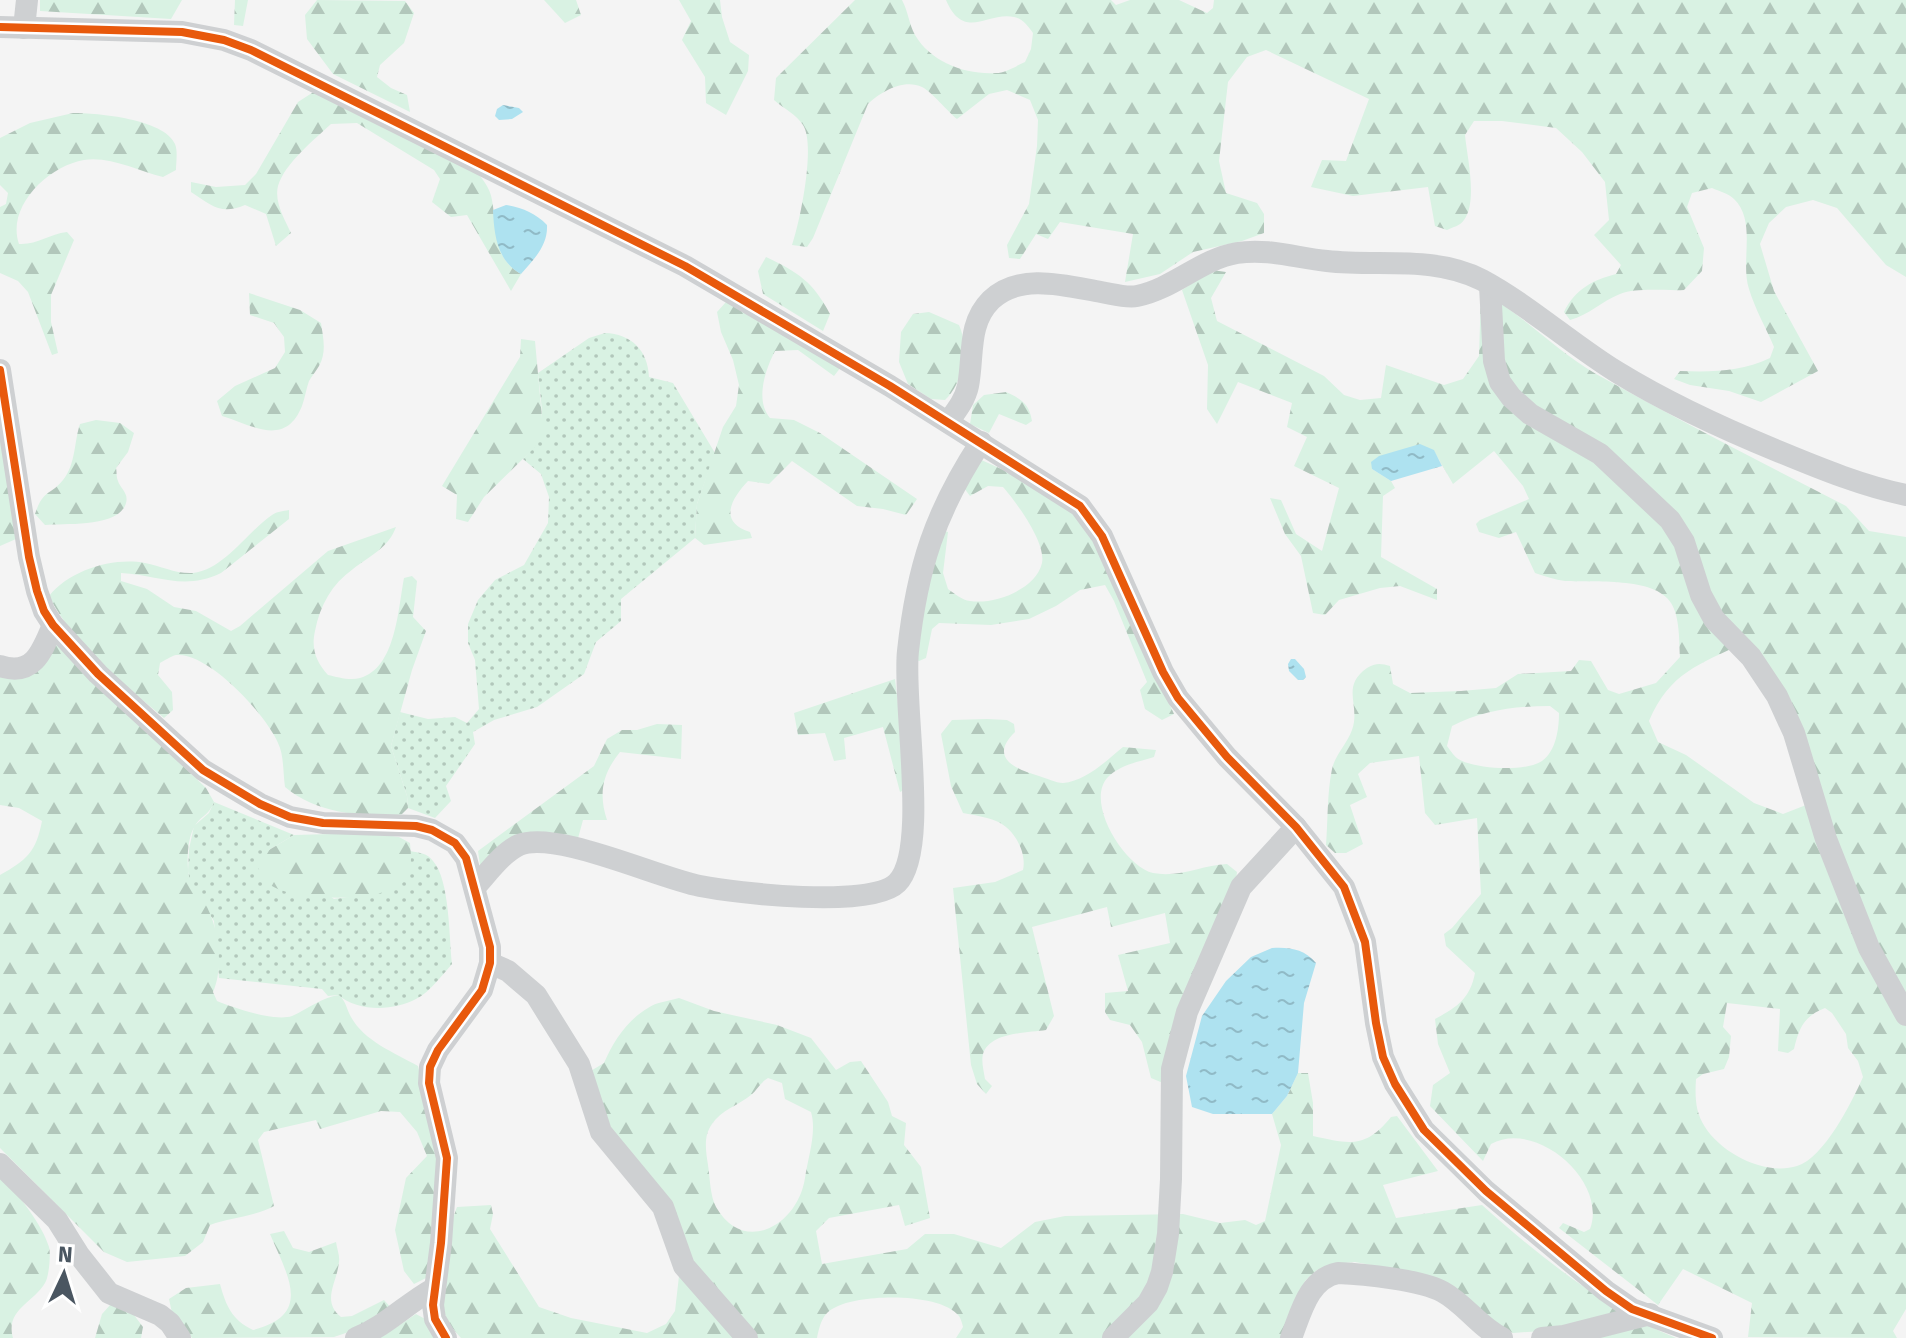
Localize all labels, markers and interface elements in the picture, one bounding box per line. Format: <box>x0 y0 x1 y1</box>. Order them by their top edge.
north arrow <box>24 1234 104 1314</box>
text: N <box>57 1241 74 1269</box>

